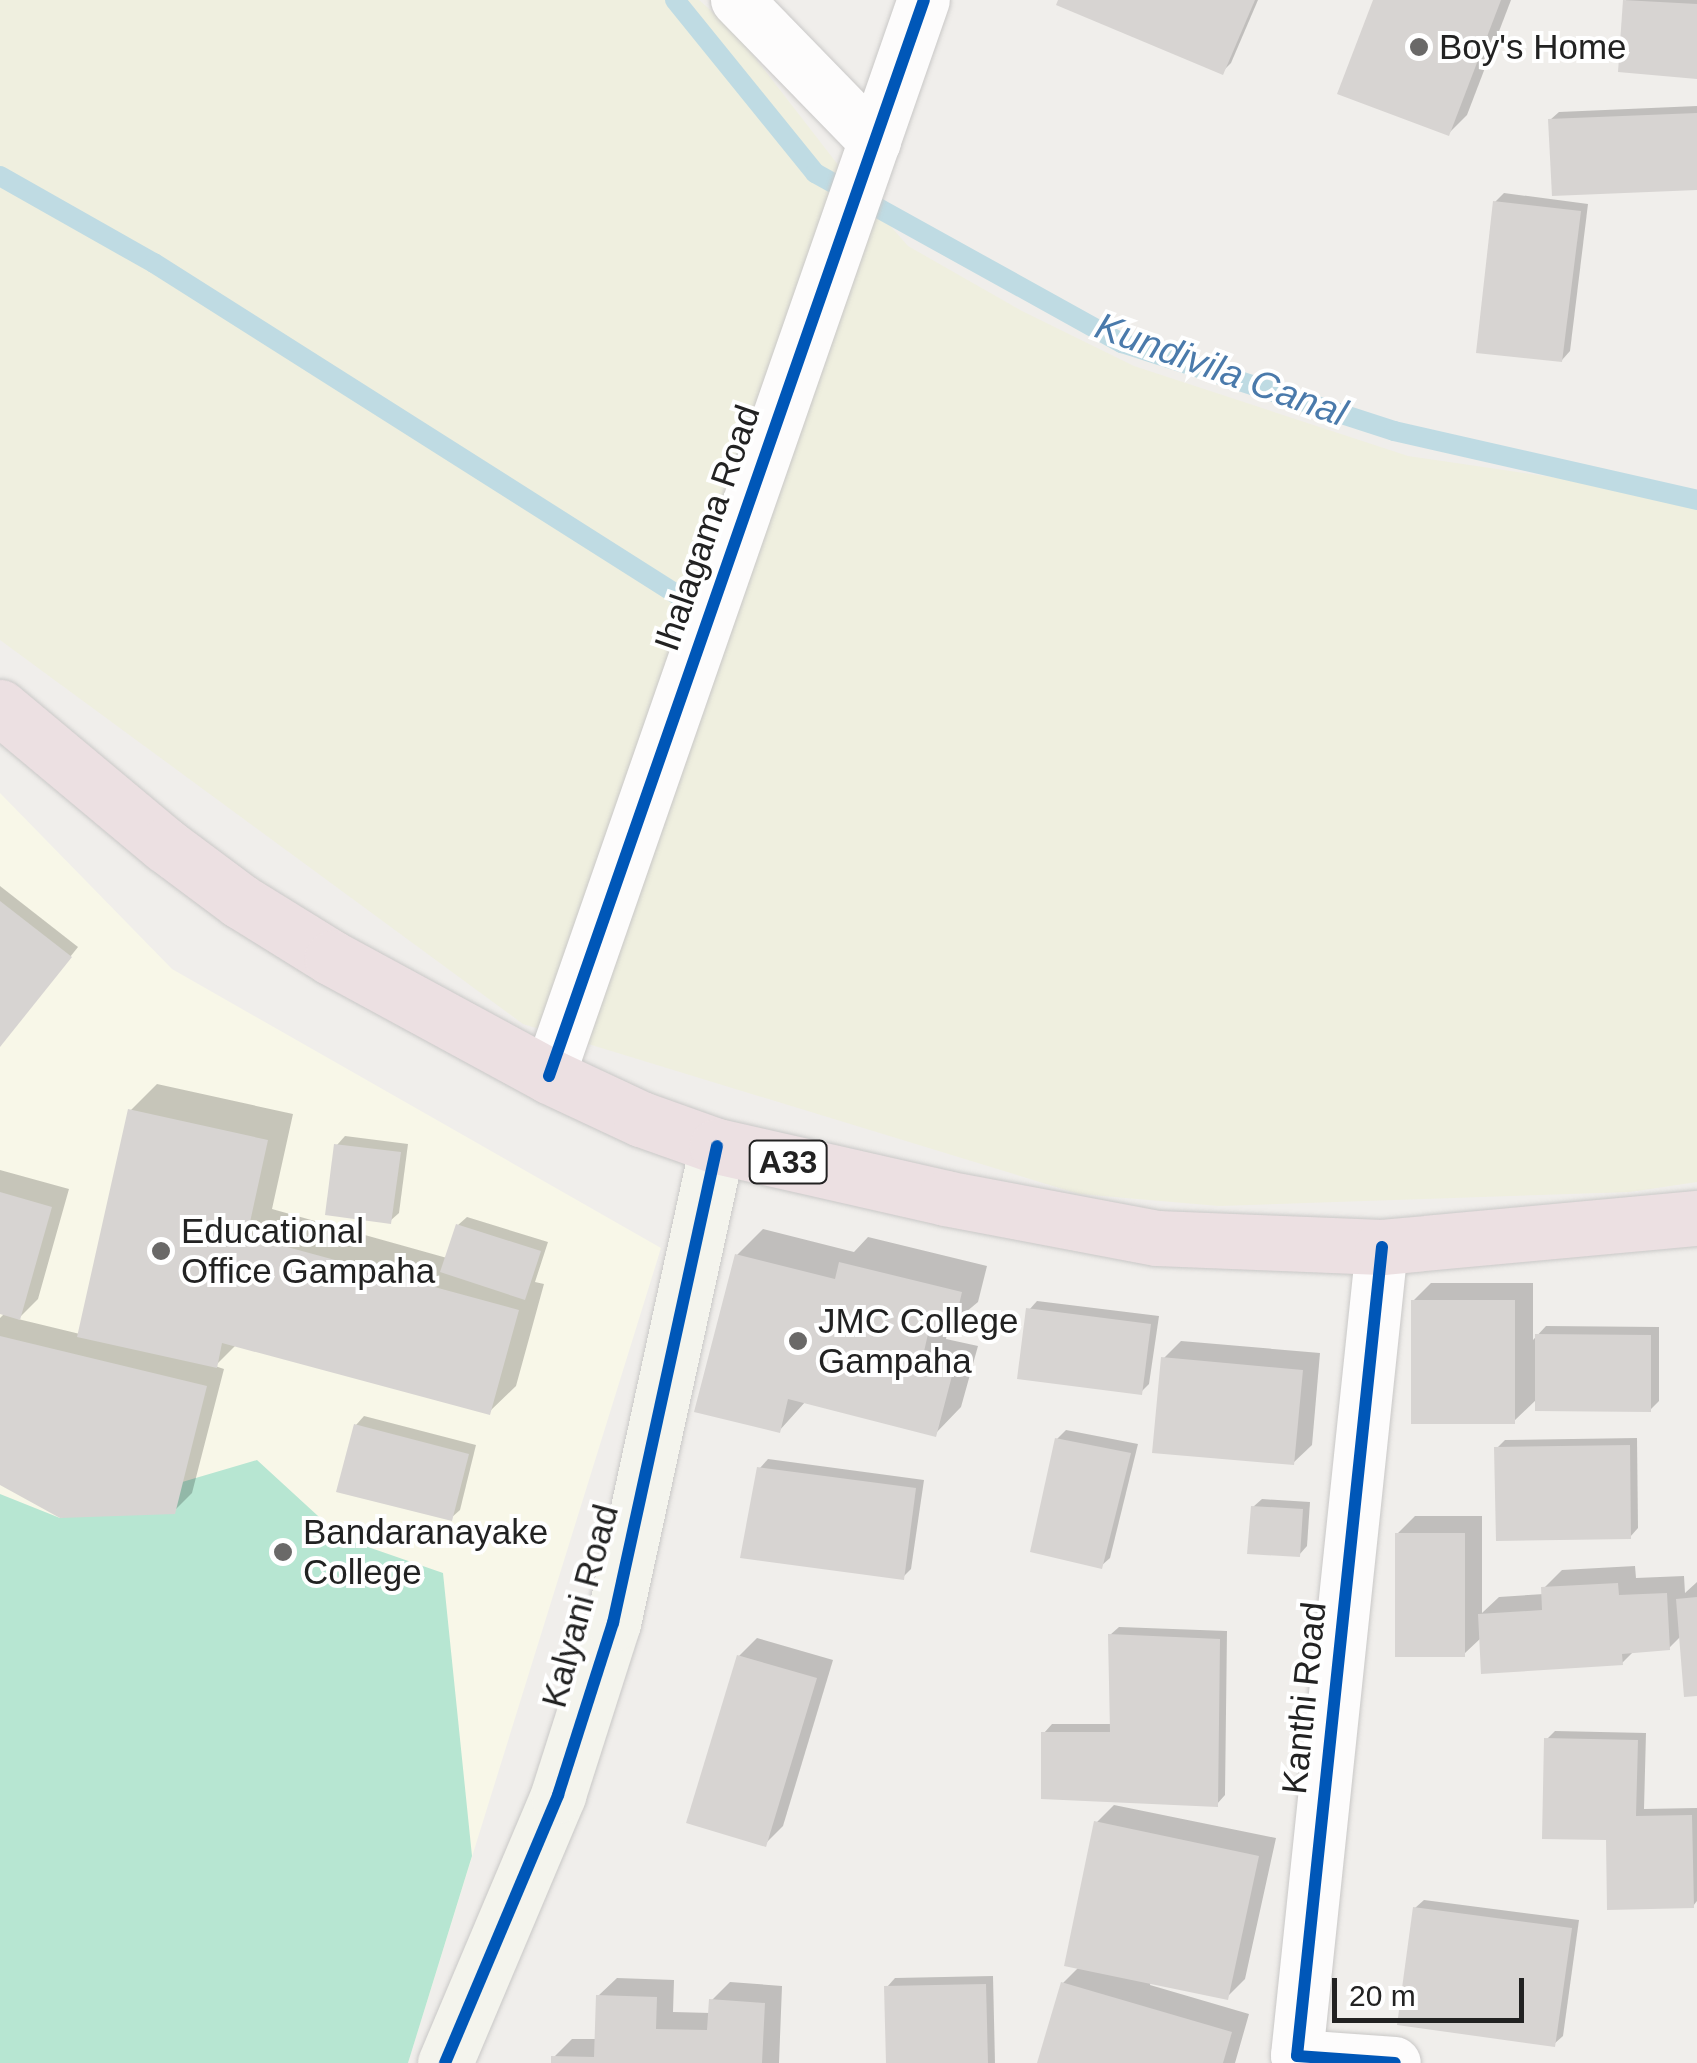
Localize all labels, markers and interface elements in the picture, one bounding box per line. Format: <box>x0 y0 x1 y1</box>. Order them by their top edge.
place label: Boy's Home <box>1439 26 1627 68</box>
marker: Boy's Home <box>1408 36 1430 58</box>
water label: Kundivila Canal <box>1089 303 1353 437</box>
street label: Ihalagama Road <box>645 400 769 656</box>
road number: A33 <box>748 1135 828 1189</box>
place label: Educational Office Gampaha <box>181 1210 435 1292</box>
marker: Educational Office Gampaha <box>150 1240 172 1262</box>
place label: JMC College Gampaha <box>818 1300 1018 1382</box>
marker: JMC College Gampaha <box>787 1330 809 1352</box>
street label: Kalyani Road <box>533 1500 627 1712</box>
place label: Bandaranayake College <box>303 1511 548 1593</box>
marker: Bandaranayake College <box>272 1541 294 1563</box>
street label: Kanthi Road <box>1273 1600 1335 1796</box>
scale bar <box>1337 1958 1530 2020</box>
text: 20 m <box>1349 1979 1416 2012</box>

